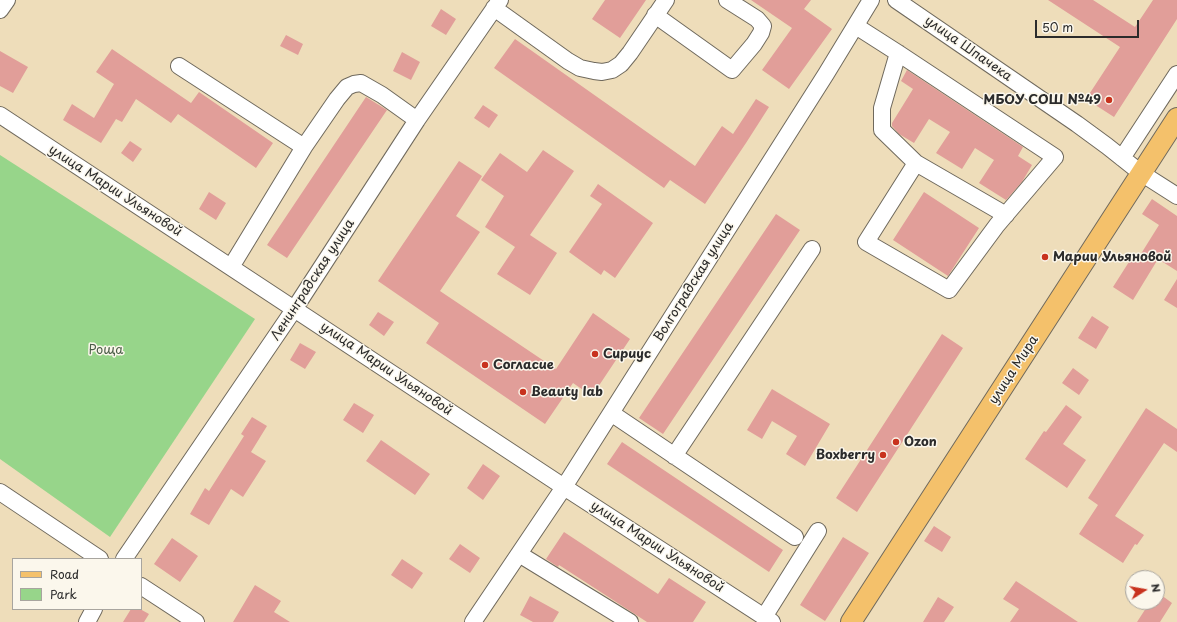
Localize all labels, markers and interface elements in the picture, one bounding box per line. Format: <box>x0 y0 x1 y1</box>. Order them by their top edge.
scale bar <box>1037 12 1141 38</box>
street label: улица Шпачека <box>921 13 1015 85</box>
text: 50 m <box>1042 18 1073 36</box>
place label: МБОУ СОШ №49 <box>983 92 1101 108</box>
marker: МБОУ СОШ №49 <box>1104 95 1114 105</box>
street label: улица Марии Ульяновой <box>45 142 185 240</box>
street label: Ленинградская улица <box>268 216 358 344</box>
street label: Волгоградская улица <box>651 220 737 344</box>
place label: Марии Ульяновой <box>1053 249 1171 265</box>
marker: Марии Ульяновой <box>1040 252 1050 262</box>
street label: улица Марии Ульяновой <box>317 319 455 419</box>
street label: улица Мира <box>986 333 1042 407</box>
park label: Роща <box>89 342 123 358</box>
place label: Сириус <box>603 346 651 362</box>
marker: Сириус <box>590 349 600 359</box>
place label: Согласие <box>493 357 554 373</box>
marker: Согласие <box>480 360 490 370</box>
place label: Beauty lab <box>531 384 603 400</box>
marker: Beauty lab <box>518 387 528 397</box>
place label: Ozon <box>904 434 937 450</box>
marker: Ozon <box>891 437 901 447</box>
place label: Boxberry <box>816 447 875 463</box>
marker: Boxberry <box>878 450 888 460</box>
street label: улица Марии Ульяновой <box>587 498 727 596</box>
legend <box>12 558 142 610</box>
text: Road <box>50 565 79 583</box>
north arrow <box>1125 570 1165 610</box>
text: N <box>1147 582 1165 594</box>
text: Park <box>50 585 77 603</box>

